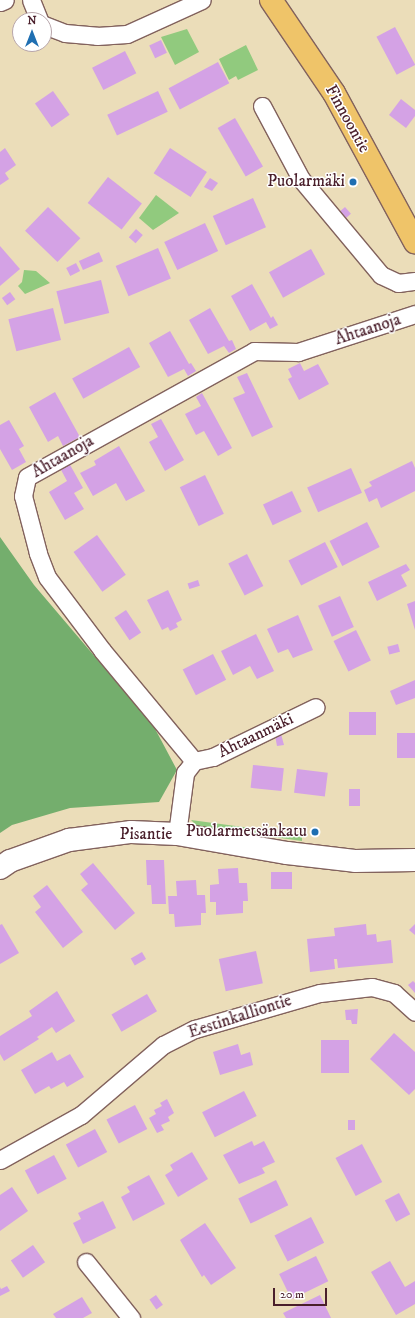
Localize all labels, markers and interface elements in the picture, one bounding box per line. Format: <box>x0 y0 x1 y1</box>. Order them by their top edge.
north arrow <box>12 12 52 52</box>
text: N <box>27 14 37 28</box>
street label: Finnoontie <box>320 81 374 157</box>
place label: Puolarmäki <box>267 172 345 192</box>
marker: Puolarmäki <box>348 177 358 187</box>
street label: Ahtaanoja <box>333 310 403 350</box>
street label: Ahtaanoja <box>28 431 98 483</box>
street label: Ahtaanmäki <box>215 709 297 763</box>
place label: Puolarmetsänkatu <box>186 822 307 842</box>
street label: Pisantie <box>120 825 172 845</box>
marker: Puolarmetsänkatu <box>310 827 320 837</box>
street label: Eestinkalliontie <box>186 991 294 1043</box>
scale bar <box>275 1280 329 1306</box>
text: 20 m <box>280 1287 304 1302</box>

